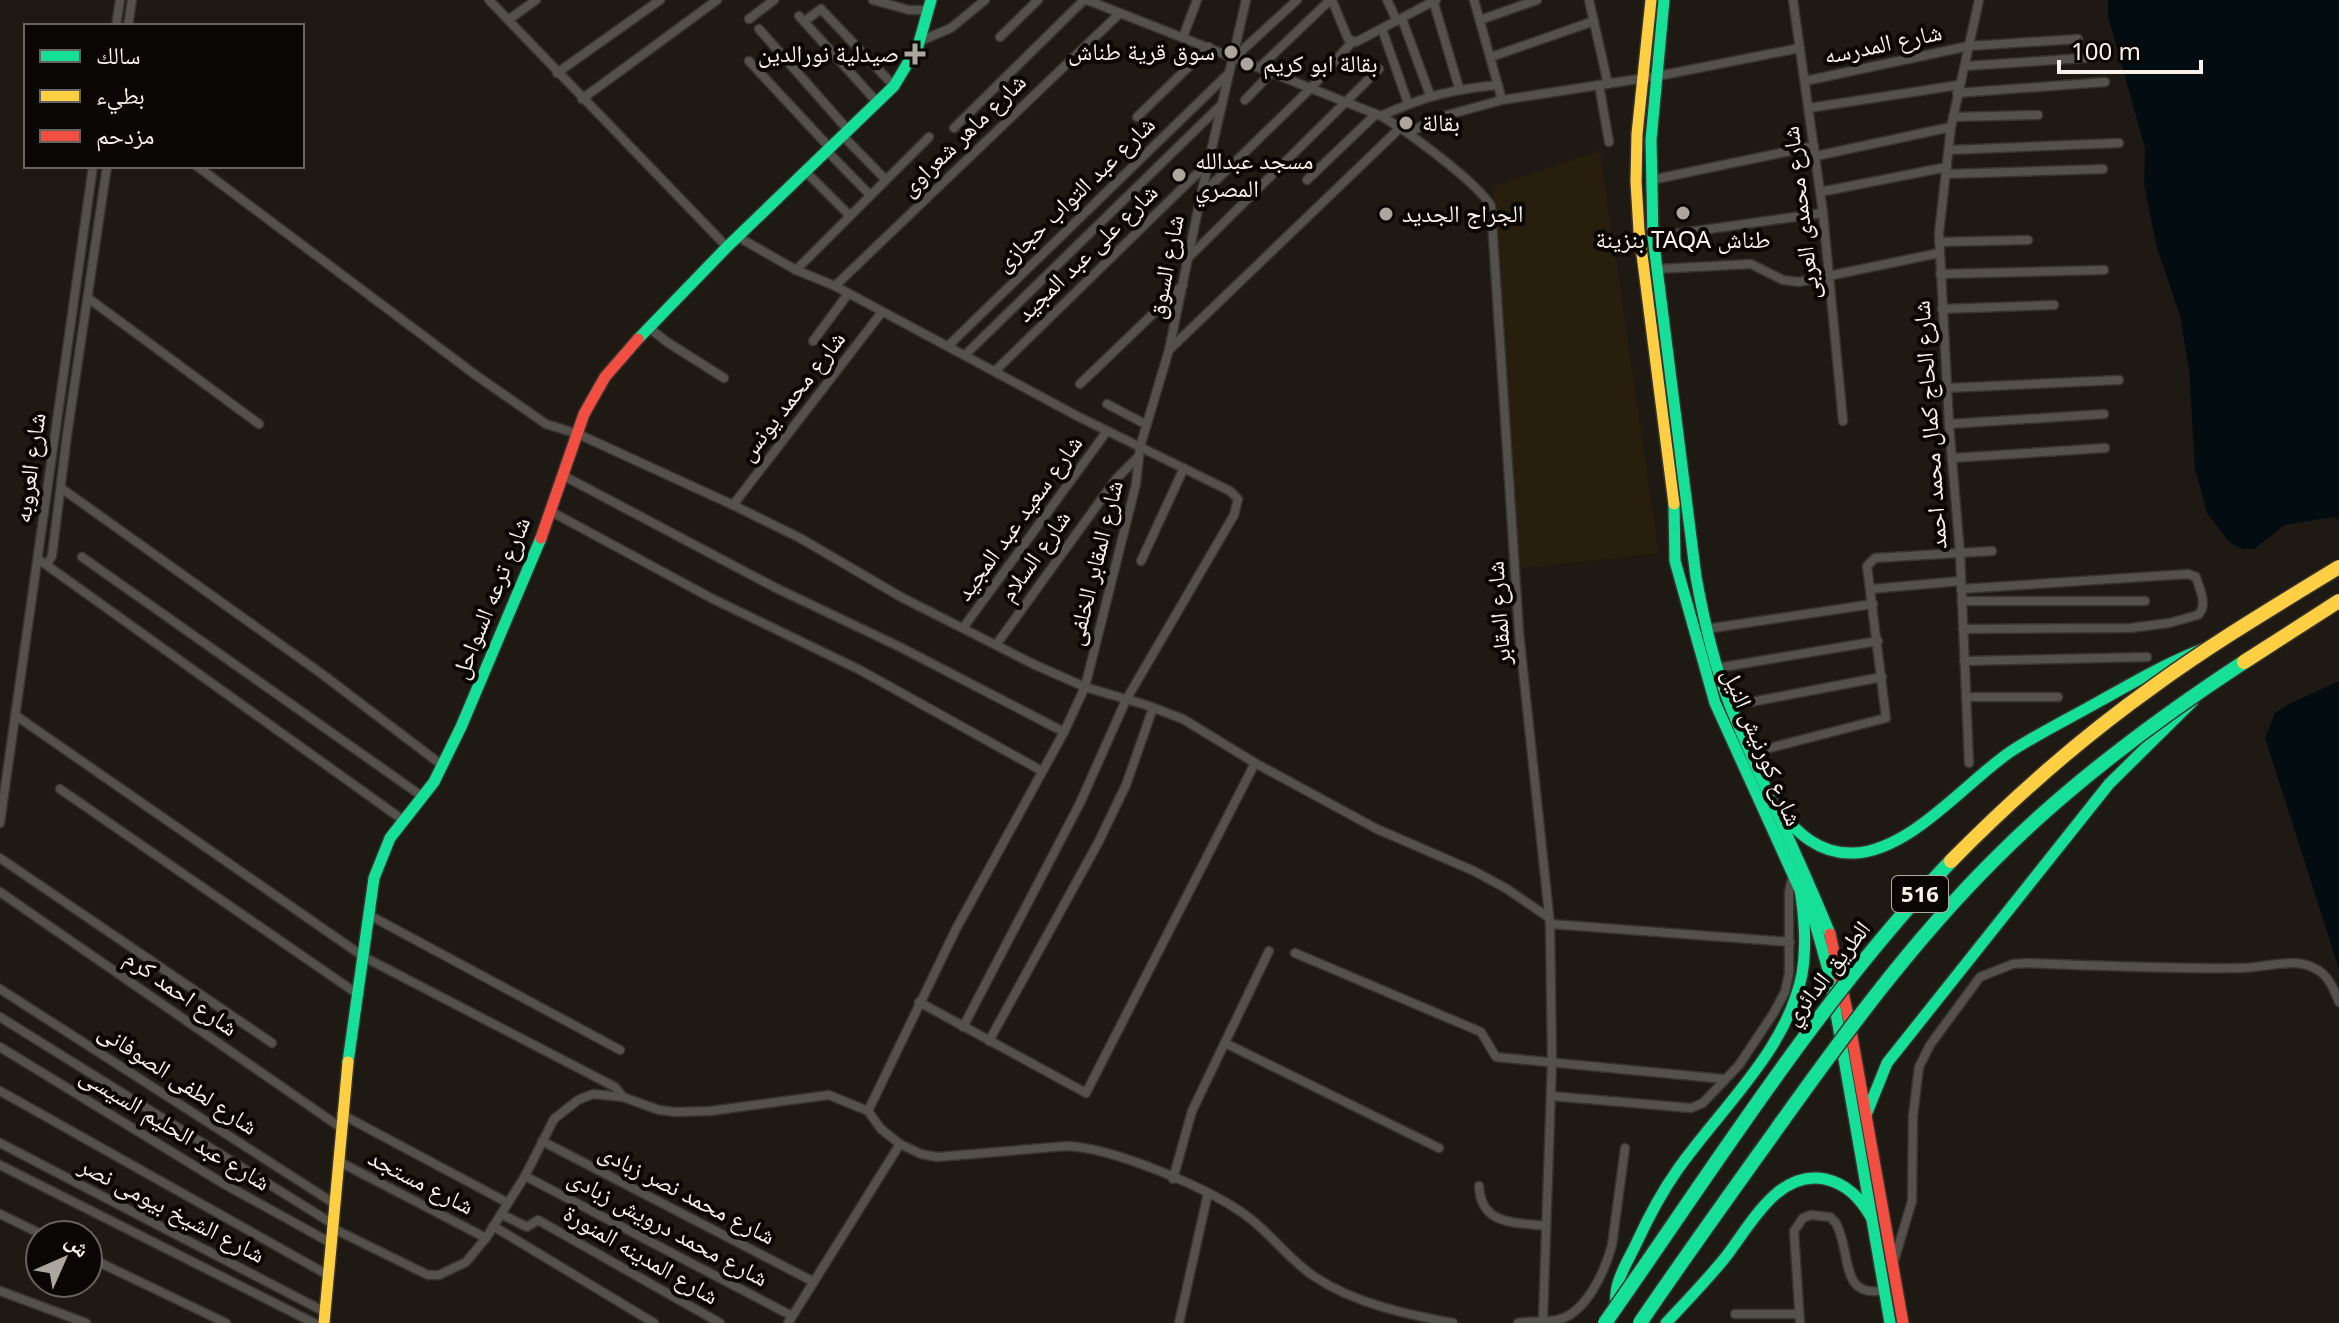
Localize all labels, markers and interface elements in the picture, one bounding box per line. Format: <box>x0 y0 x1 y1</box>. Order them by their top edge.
street label: شارع المدرسه <box>1821 14 1945 71</box>
legend <box>24 24 304 168</box>
scale bar <box>2059 24 2201 74</box>
place label: سوق قرية طناش <box>1068 34 1215 67</box>
text: 100 m <box>2071 34 2141 67</box>
place label: صيدلية نورالدين <box>758 36 899 69</box>
text: سالك <box>96 38 141 71</box>
marker: سوق قرية طناش <box>1222 43 1240 61</box>
marker: صيدلية نورالدين <box>906 45 924 63</box>
place label: بقالة ابو كريم <box>1263 46 1377 80</box>
marker: بقالة ابو كريم <box>1238 55 1256 73</box>
street label: شارع ماهر شعراوى <box>891 65 1032 203</box>
text: بطيء <box>96 78 145 115</box>
place label: بقالة <box>1422 105 1460 138</box>
street label: شارع عبد التواب حجازى <box>987 108 1161 278</box>
marker: بقالة <box>1397 114 1415 132</box>
text: مزدحم <box>96 118 155 152</box>
street label: شارع محمدى العربى <box>1772 124 1827 302</box>
place label: مسجد عبدالله المصري <box>1195 143 1314 208</box>
marker: مسجد عبدالله المصري <box>1170 166 1188 184</box>
street label: شارع على عبد المجيد <box>1008 175 1164 328</box>
place label: الجراج الجديد <box>1402 196 1523 229</box>
marker: بنزينة TAQA طناش <box>1674 204 1692 222</box>
marker: الجراج الجديد <box>1377 205 1395 223</box>
street label: شارع السوق <box>1138 212 1191 322</box>
place label: بنزينة TAQA طناش <box>1595 222 1771 255</box>
street label: شارع الحاج كمال محمد احمد <box>1903 300 1954 551</box>
street label: شارع محمد يونس <box>730 323 852 467</box>
street label: شارع العروبه <box>4 411 53 525</box>
street label: شارع سعيد عبد المجيد <box>946 428 1089 607</box>
street label: شارع المقابر الخلفى <box>1057 477 1130 649</box>
street label: شارع السلام <box>990 503 1078 608</box>
street label: شارع ترعه السواحل <box>442 511 537 683</box>
street label: شارع المقابر <box>1477 560 1518 667</box>
street label: شارع كورنيش النيل <box>1715 662 1812 831</box>
road number: 516 <box>1892 876 1948 912</box>
street label: الطريق الدائري <box>1774 913 1880 1034</box>
street label: شارع احمد كرم <box>118 940 245 1044</box>
street label: شارع لطفى الصوفانى <box>93 1014 265 1142</box>
street label: شارع عبد الحليم السيسى <box>74 1058 277 1198</box>
street label: شارع محمد نصر زبادى <box>594 1134 782 1251</box>
street label: شارع مستجد <box>363 1140 480 1221</box>
street label: شارع الشيخ بيومى نصر <box>74 1151 270 1269</box>
street label: شارع محمد درويش زبادى <box>563 1160 775 1293</box>
street label: شارع المدينه المنورة <box>558 1196 725 1312</box>
north arrow <box>24 1219 104 1299</box>

